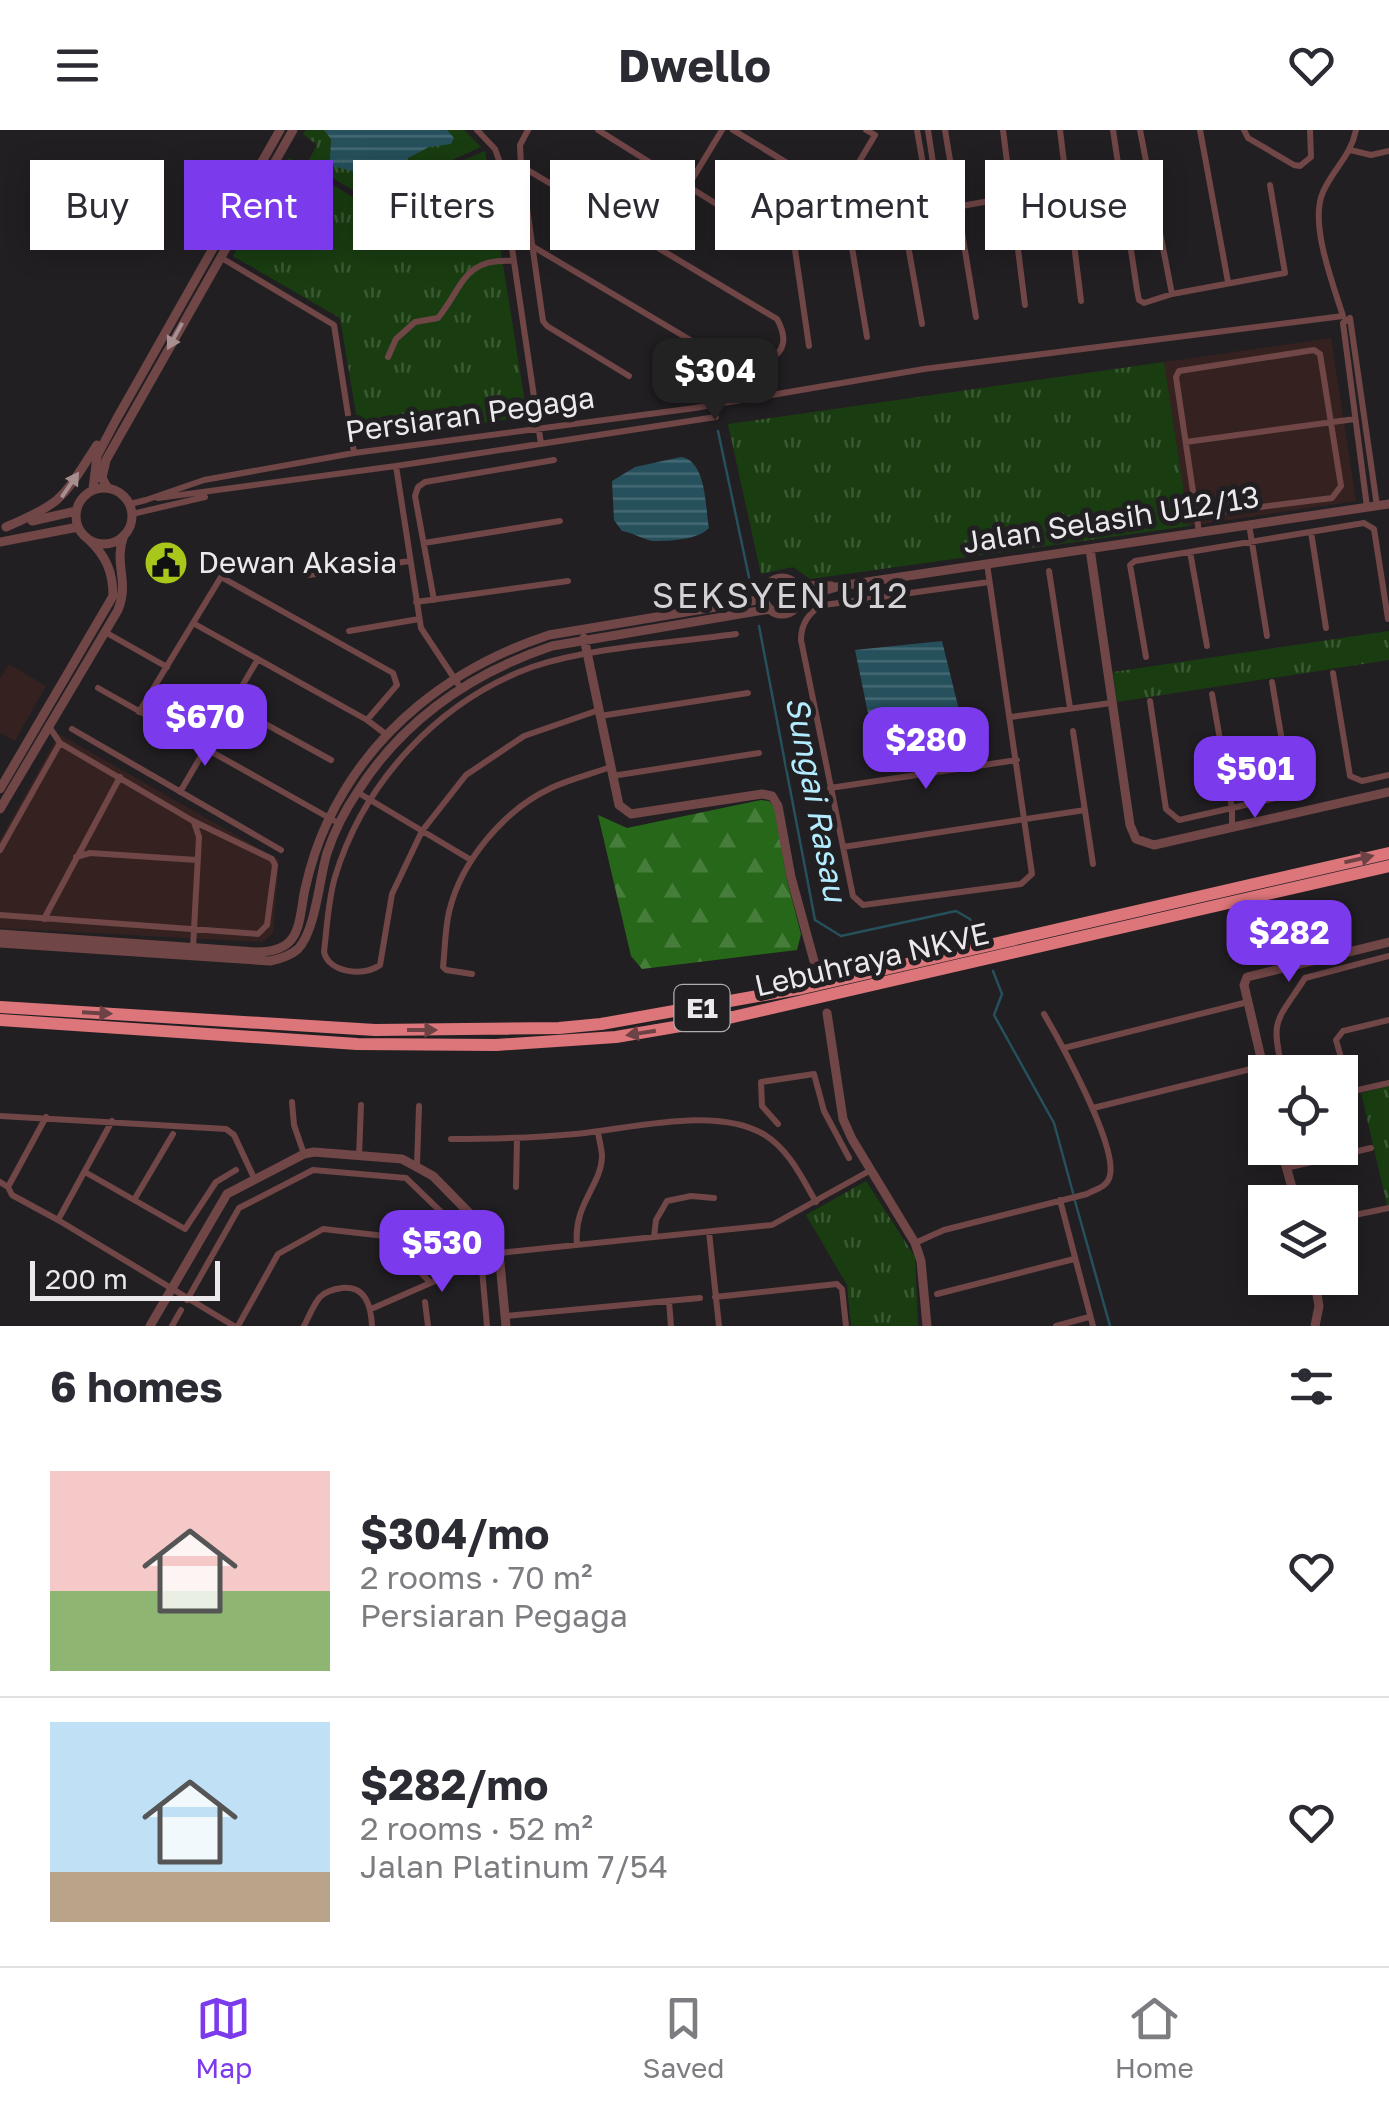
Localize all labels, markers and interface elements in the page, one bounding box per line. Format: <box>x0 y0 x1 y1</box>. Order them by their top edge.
icon: menu <box>50 38 105 93</box>
text: Dwello <box>618 38 771 92</box>
icon: heart <box>1284 38 1339 93</box>
chip: Buy <box>30 160 164 250</box>
chip: Rent <box>184 160 333 250</box>
chip: Filters <box>353 160 530 250</box>
chip: New <box>550 160 695 250</box>
chip: Apartment <box>715 160 965 250</box>
chip: House <box>985 160 1163 250</box>
one-way arrow <box>167 322 184 351</box>
pin: $304 <box>656 338 774 423</box>
text: $304 <box>674 351 756 389</box>
street label: Persiaran Pegaga <box>343 379 597 449</box>
one-way arrow <box>60 472 80 499</box>
street label: Jalan Selasih U12/13 <box>960 478 1262 560</box>
public building icon: Dewan Akasia <box>143 540 189 586</box>
place label: Dewan Akasia <box>198 544 397 580</box>
district label: SEKSYEN U12 <box>652 574 910 616</box>
pin: $670 <box>146 684 264 769</box>
water label: Sungai Rasau <box>779 693 856 907</box>
text: $670 <box>165 697 245 735</box>
pin: $280 <box>867 707 985 792</box>
text: $280 <box>885 720 967 758</box>
pin: $501 <box>1196 736 1314 821</box>
text: $501 <box>1216 749 1294 787</box>
one-way arrow <box>1344 851 1375 867</box>
pin: $282 <box>1230 900 1348 985</box>
text: $282 <box>1249 913 1329 951</box>
street label: Lebuhraya NKVE <box>751 915 993 1004</box>
road number: E1 <box>674 985 730 1031</box>
one-way arrow <box>82 1005 114 1021</box>
one-way arrow <box>406 1022 438 1038</box>
one-way arrow <box>625 1026 656 1041</box>
map controls <box>1248 1055 1358 1295</box>
button: locate <box>1248 1055 1358 1165</box>
button: layers <box>1248 1185 1358 1295</box>
pin: $530 <box>383 1210 501 1295</box>
text: $530 <box>401 1223 483 1261</box>
scale bar <box>30 1256 220 1300</box>
text: 200 m <box>45 1262 128 1295</box>
icon: filters <box>1284 1359 1339 1414</box>
text: 6 homes <box>50 1361 223 1411</box>
text: $304/mo <box>360 1508 549 1558</box>
icon: home <box>130 1511 250 1631</box>
icon: heart <box>1284 1544 1339 1599</box>
text: 2 rooms · 70 m² <box>360 1558 593 1596</box>
text: Persiaran Pegaga <box>360 1596 628 1634</box>
text: $282/mo <box>360 1759 548 1809</box>
icon: home <box>130 1762 250 1882</box>
icon: heart <box>1284 1795 1339 1850</box>
text: 2 rooms · 52 m² <box>360 1809 593 1847</box>
text: Jalan Platinum 7/54 <box>360 1847 668 1885</box>
tab: Map <box>195 1991 252 2084</box>
tab: Saved <box>643 1991 724 2084</box>
tab: Home <box>1115 1991 1194 2084</box>

